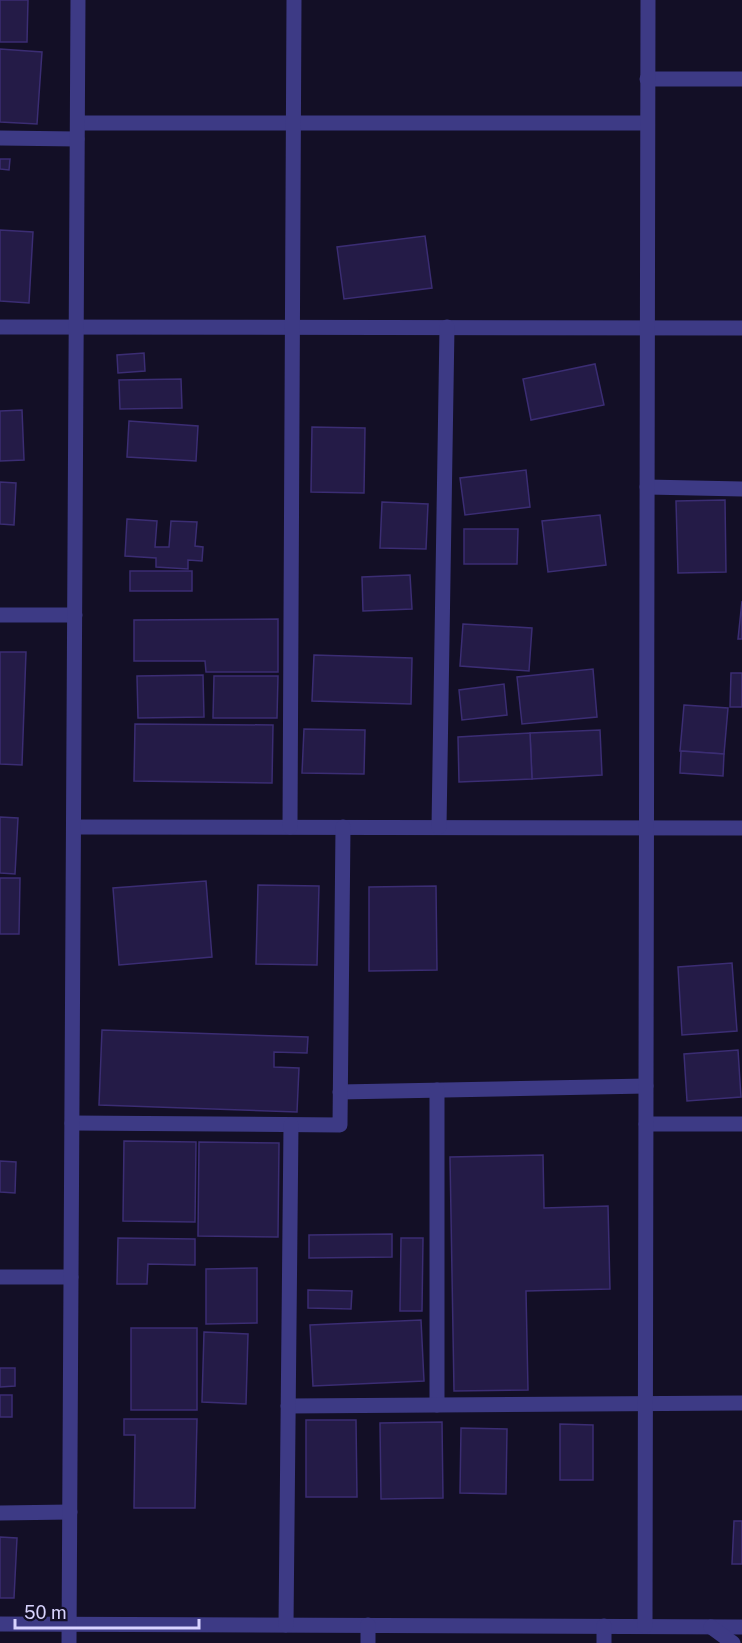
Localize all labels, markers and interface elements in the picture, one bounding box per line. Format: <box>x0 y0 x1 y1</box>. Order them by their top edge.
scale bar <box>15 1592 200 1630</box>
text: 50 m <box>24 1602 67 1623</box>

